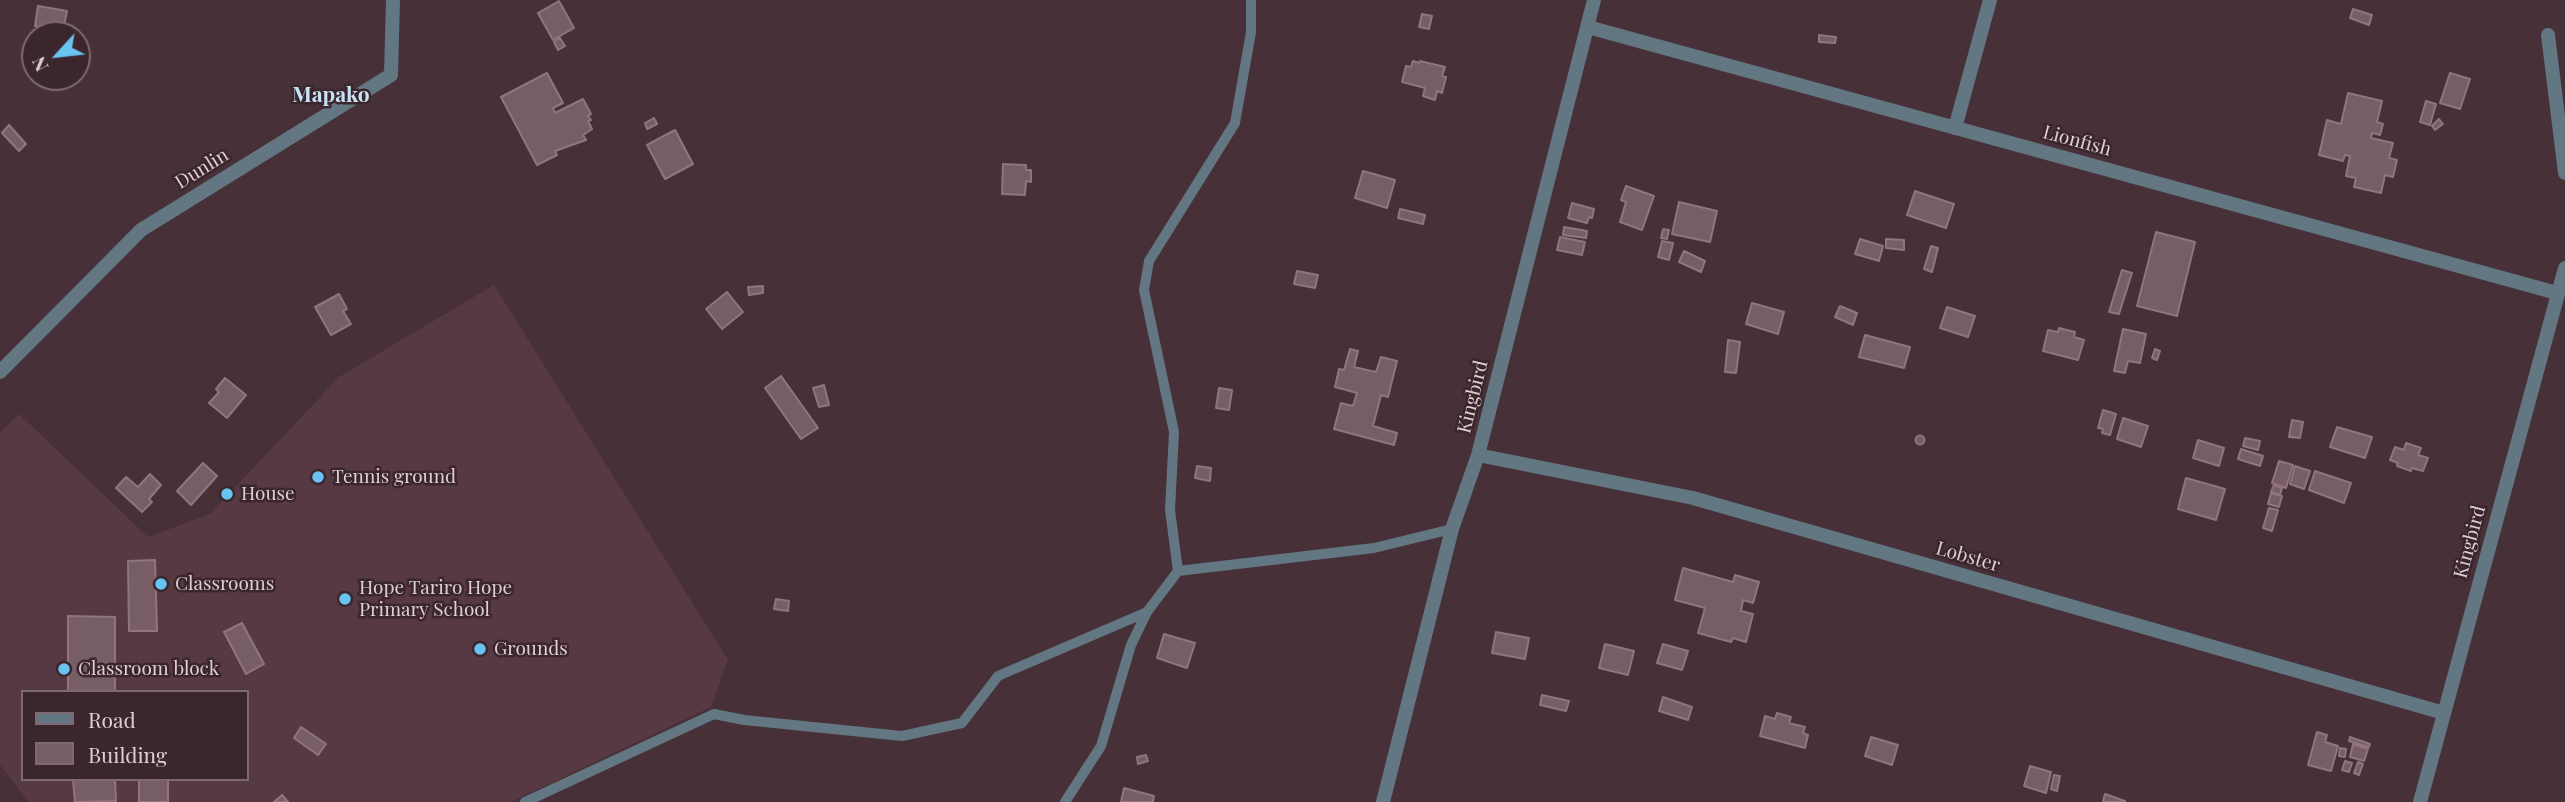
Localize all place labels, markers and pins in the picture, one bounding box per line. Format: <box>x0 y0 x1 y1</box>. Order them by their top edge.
place label: Tennis ground <box>332 466 456 488</box>
marker: Tennis ground <box>310 469 326 485</box>
place label: House <box>241 483 295 505</box>
marker: House <box>219 486 235 502</box>
place label: Classrooms <box>175 573 274 595</box>
marker: Classrooms <box>153 576 169 592</box>
place label: Hope Tariro Hope Primary School <box>359 577 512 621</box>
marker: Hope Tariro Hope Primary School <box>337 591 353 607</box>
place label: Grounds <box>494 638 568 660</box>
marker: Grounds <box>472 641 488 657</box>
place label: Classroom block <box>78 658 219 680</box>
marker: Classroom block <box>56 661 72 677</box>

